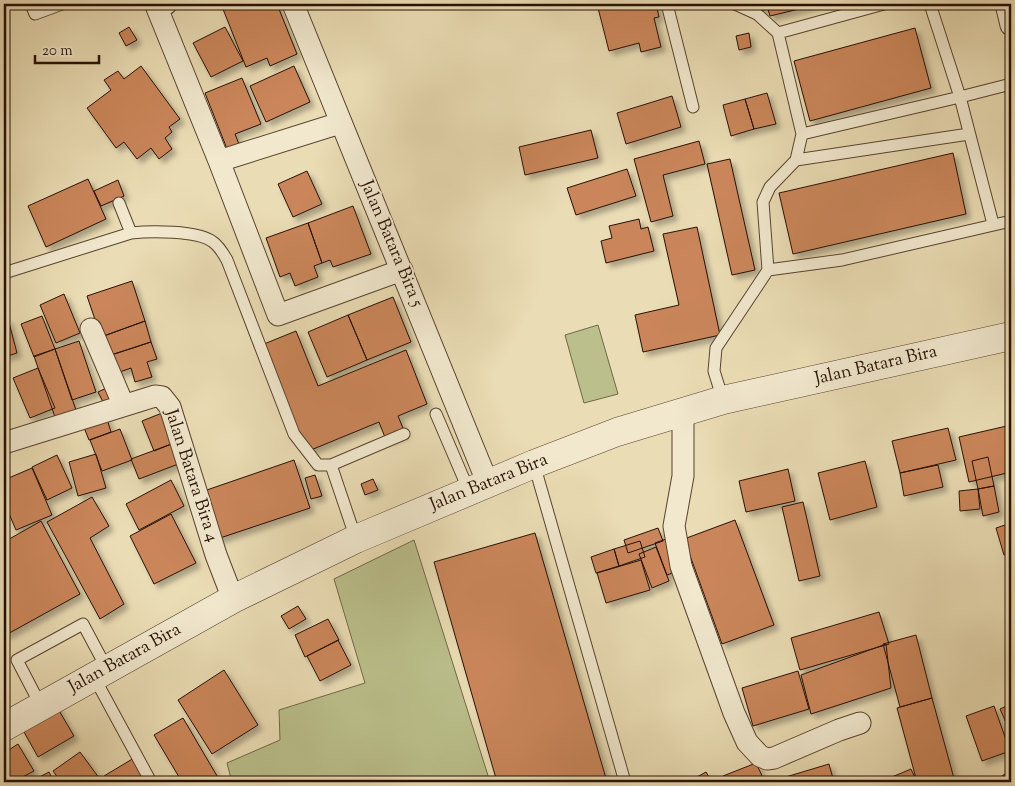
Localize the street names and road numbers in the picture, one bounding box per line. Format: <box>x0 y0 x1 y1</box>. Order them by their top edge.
street label: Jalan Batara Bira 5 <box>352 176 429 311</box>
street label: Jalan Batara Bira <box>811 339 940 393</box>
street label: Jalan Batara Bira 4 <box>157 405 225 546</box>
street label: Jalan Batara Bira <box>425 447 552 519</box>
street label: Jalan Batara Bira <box>63 617 186 701</box>

